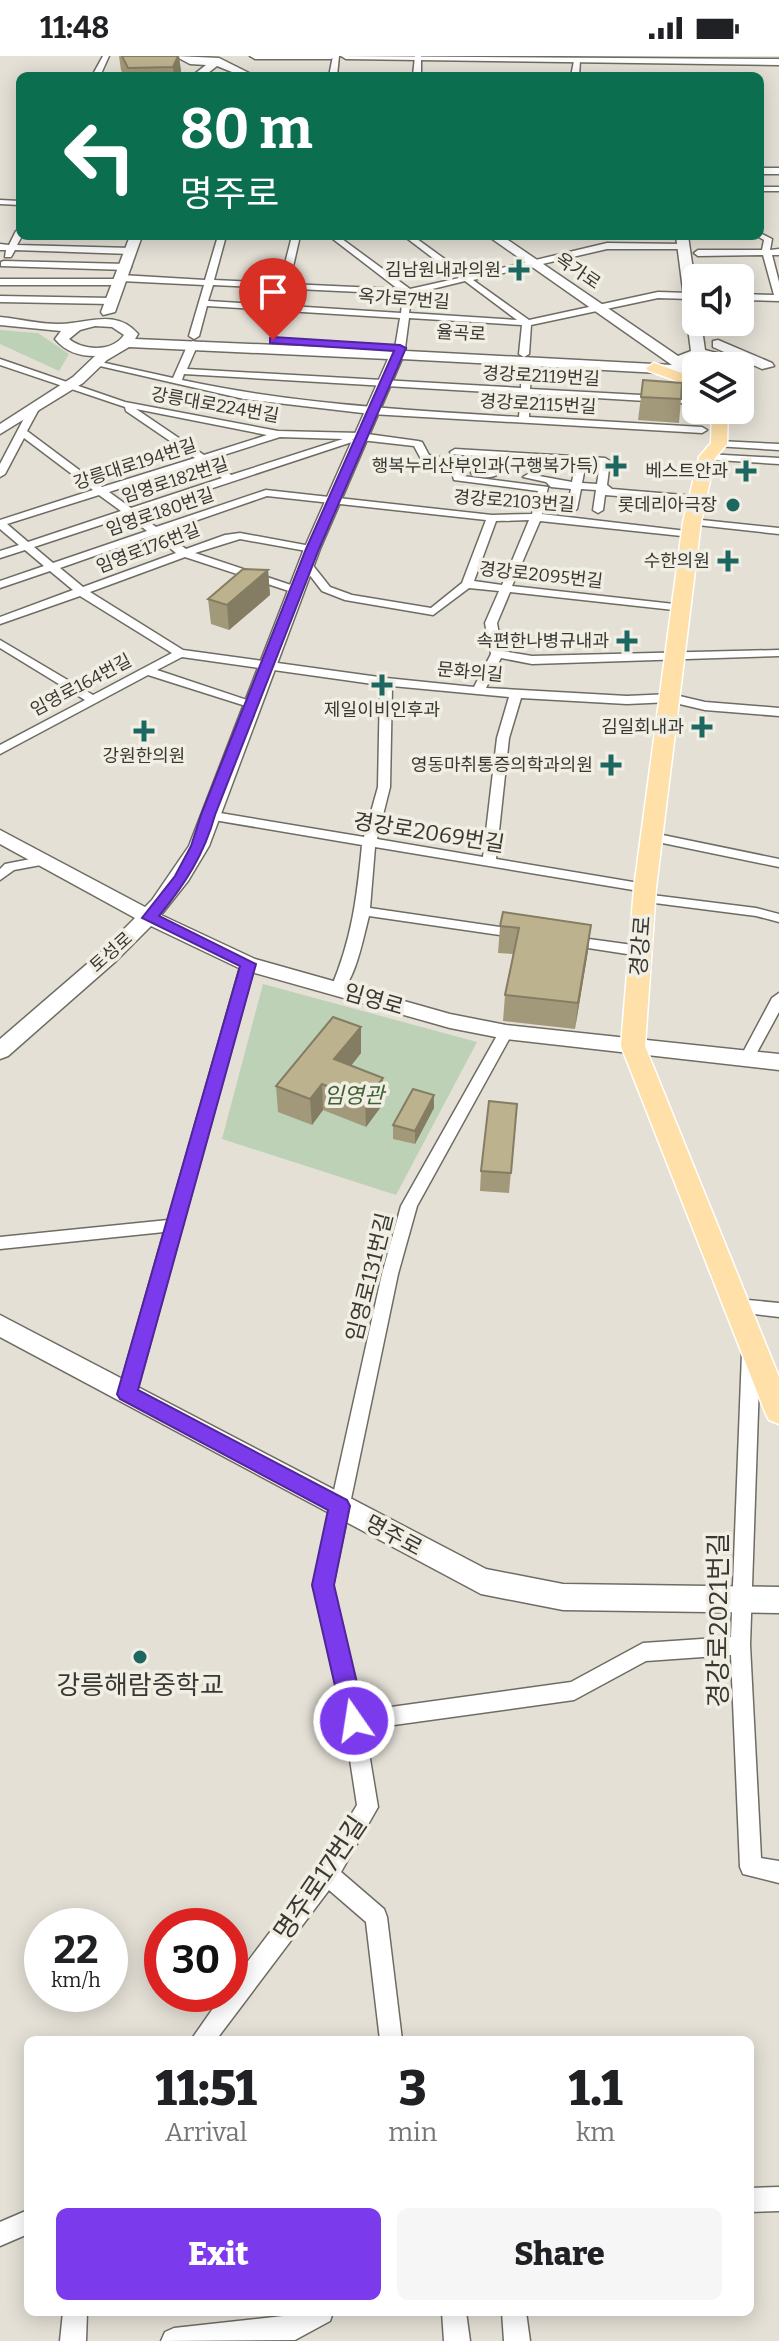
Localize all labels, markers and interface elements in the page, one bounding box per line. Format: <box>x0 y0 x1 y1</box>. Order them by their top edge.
text: 11:48 <box>40 10 109 46</box>
text: 80 m <box>180 96 313 163</box>
icon: left <box>48 104 152 208</box>
text: 명주로 <box>180 172 279 216</box>
street label: 옥가로 <box>551 248 605 294</box>
pin <box>239 258 307 340</box>
place label: 김남원내과의원 <box>385 259 501 281</box>
marker: 김남원내과의원 <box>508 259 530 281</box>
map controls <box>682 264 754 424</box>
button: sound <box>682 264 754 336</box>
icon: arrive <box>251 270 295 314</box>
street label: 옥가로7번길 <box>357 285 451 313</box>
street label: 율곡로 <box>436 321 486 345</box>
button: layers <box>682 352 754 424</box>
street label: 경강로2119번길 <box>482 362 600 390</box>
street label: 강릉대로224번길 <box>149 383 281 427</box>
street label: 경강로2115번길 <box>479 390 597 418</box>
street label: 강릉대로194번길 <box>71 434 199 494</box>
street label: 임영로182번길 <box>119 452 231 508</box>
place label: 행복누리산부인과(구행복가득) <box>372 455 598 477</box>
marker: 행복누리산부인과(구행복가득) <box>605 455 627 477</box>
place label: 베스트안과 <box>645 460 728 482</box>
marker: 베스트안과 <box>735 460 757 482</box>
street label: 임영로180번길 <box>103 483 217 541</box>
street label: 경강로2103번길 <box>453 486 575 516</box>
place label: 롯데리아극장 <box>618 494 717 516</box>
marker: 롯데리아극장 <box>724 496 742 514</box>
street label: 임영로176번길 <box>93 518 203 578</box>
place label: 수한의원 <box>644 550 710 572</box>
marker: 수한의원 <box>717 550 739 572</box>
street label: 경강로2095번길 <box>478 558 604 592</box>
place label: 속편한나병규내과 <box>477 630 609 652</box>
marker: 속편한나병규내과 <box>616 630 638 652</box>
street label: 임영로164번길 <box>27 649 135 721</box>
street label: 문화의길 <box>436 658 504 686</box>
marker: 제일이비인후과 <box>371 674 393 696</box>
place label: 제일이비인후과 <box>324 699 440 721</box>
place label: 김일회내과 <box>601 716 684 738</box>
marker: 김일회내과 <box>691 716 713 738</box>
marker: 강원한의원 <box>133 720 155 742</box>
place label: 강원한의원 <box>103 745 185 767</box>
place label: 영동마취통증의학과의원 <box>411 754 593 776</box>
marker: 영동마취통증의학과의원 <box>600 754 622 776</box>
street label: 경강로2069번길 <box>351 807 507 858</box>
street label: 경강로 <box>625 915 656 977</box>
street label: 토성로 <box>85 927 137 977</box>
street label: 임영로 <box>341 978 407 1021</box>
park label: 임영관 <box>324 1082 387 1109</box>
street label: 임영로131번길 <box>340 1210 399 1344</box>
street label: 명주로 <box>361 1509 427 1562</box>
street label: 경강로2021번길 <box>703 1532 734 1708</box>
marker: 강릉해람중학교 <box>131 1648 149 1666</box>
place label: 강릉해람중학교 <box>56 1670 224 1701</box>
position arrow <box>312 1679 396 1763</box>
street label: 명주로17번길 <box>268 1810 373 1946</box>
speed limit sign: 30 <box>144 1908 248 2012</box>
text: 22 <box>53 1926 99 1974</box>
text: km/h <box>51 1968 101 1992</box>
text: 11:51 <box>155 2060 257 2118</box>
text: 3 <box>399 2060 427 2118</box>
text: 1.1 <box>569 2060 623 2118</box>
text: Arrival <box>165 2117 247 2148</box>
text: min <box>388 2117 437 2148</box>
text: km <box>576 2117 615 2148</box>
button: Exit <box>56 2208 381 2300</box>
button: Share <box>397 2208 722 2300</box>

